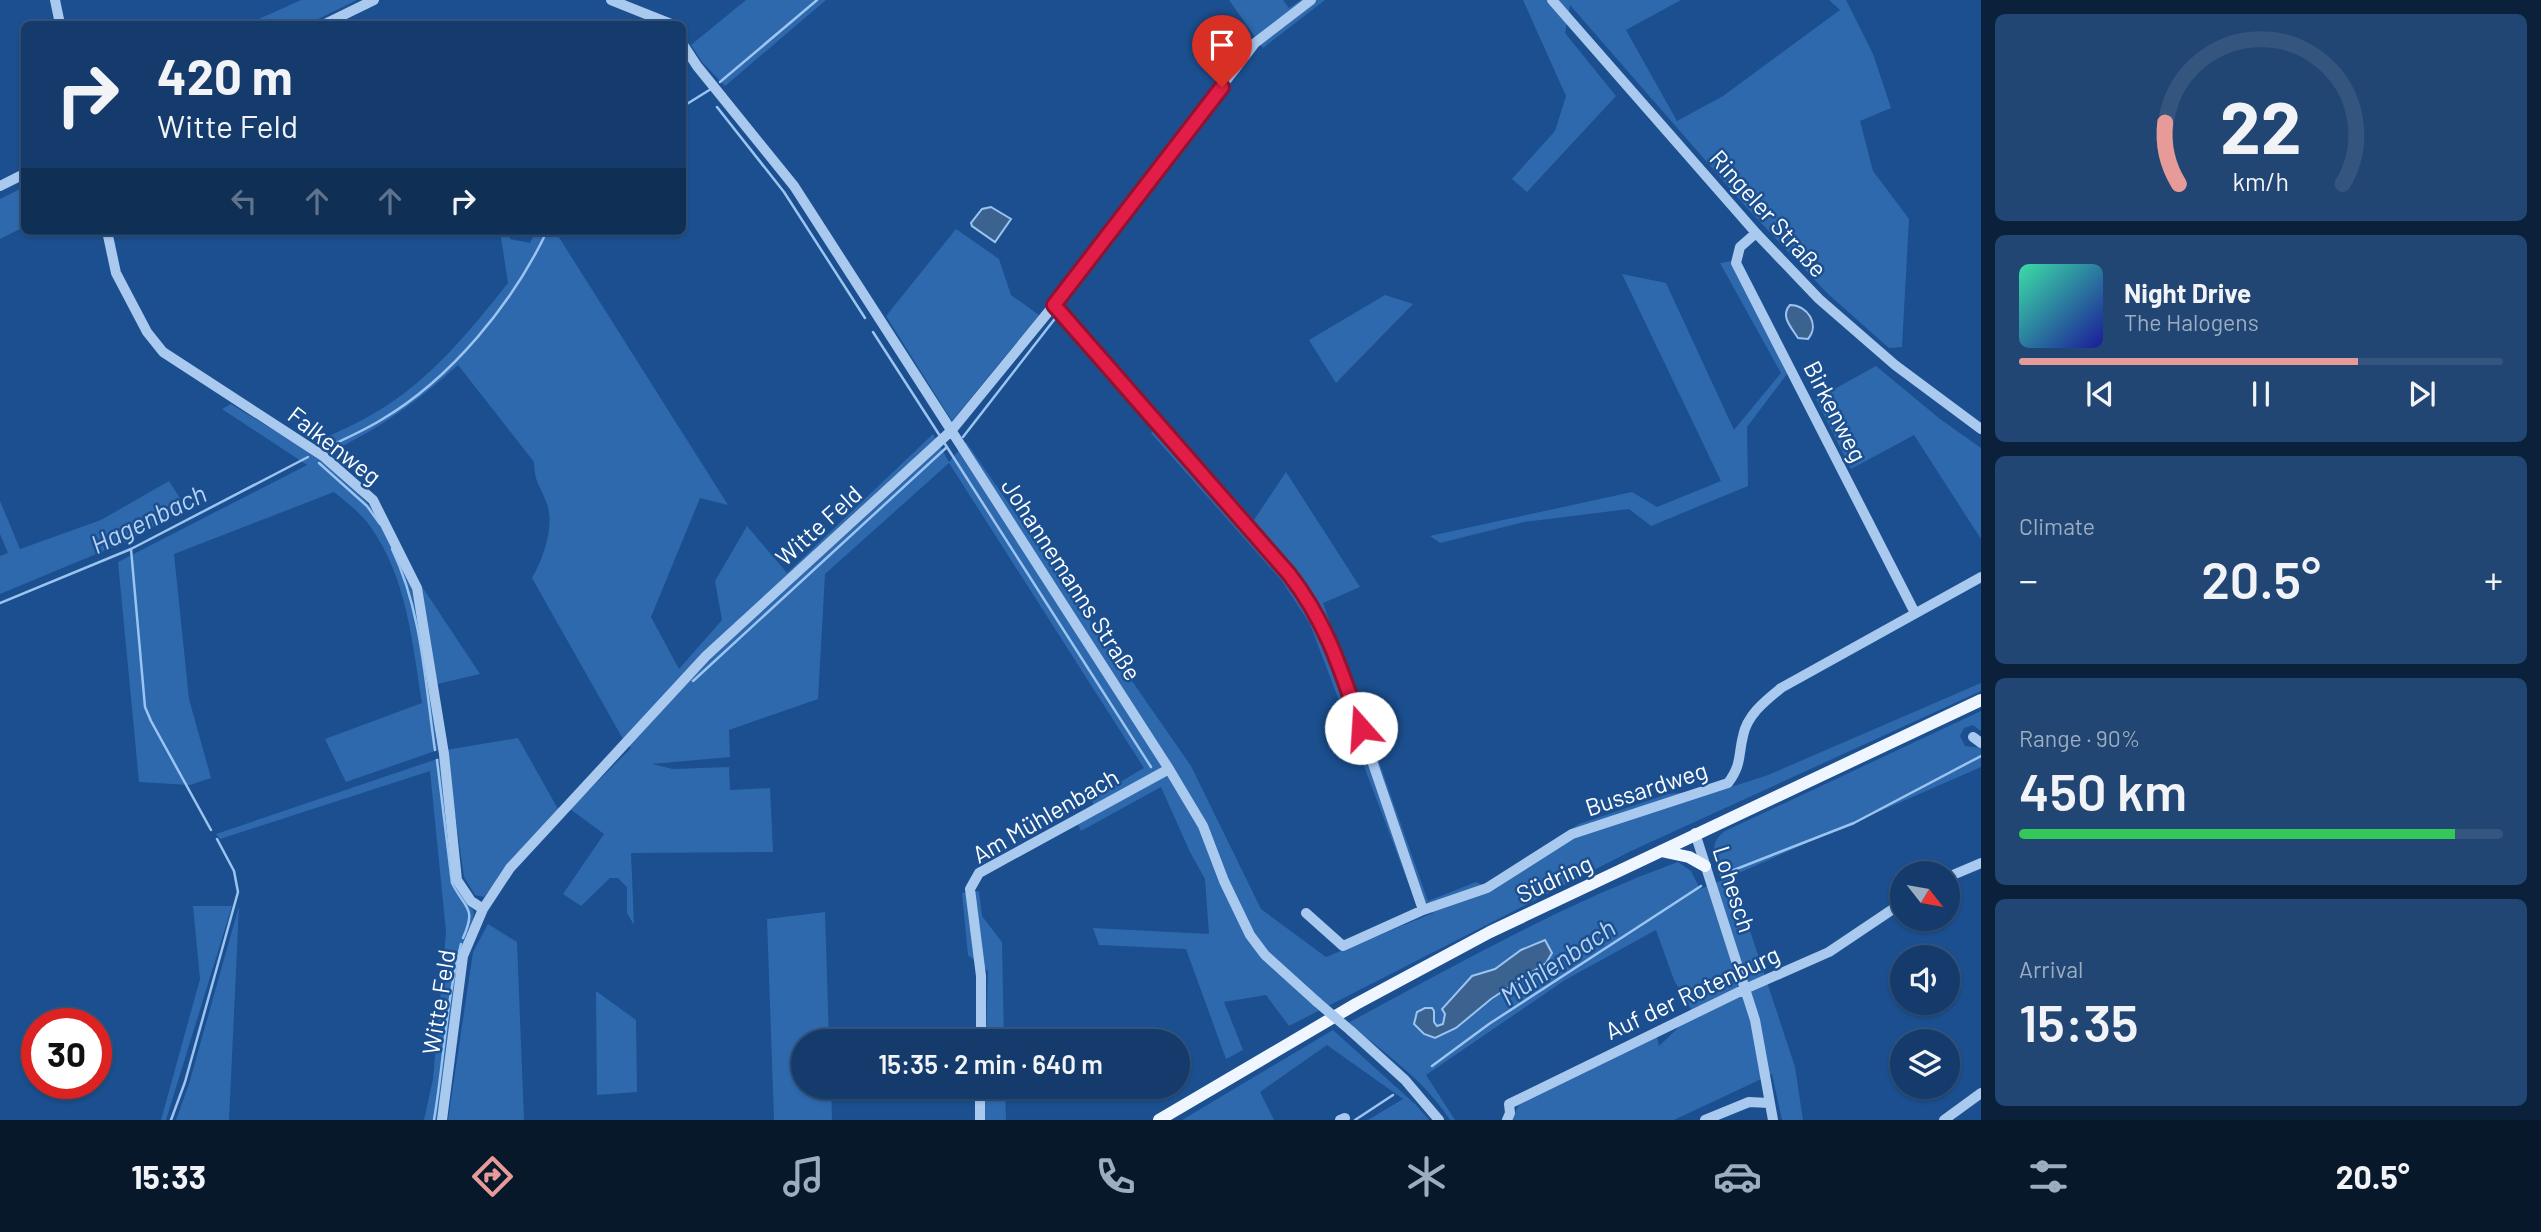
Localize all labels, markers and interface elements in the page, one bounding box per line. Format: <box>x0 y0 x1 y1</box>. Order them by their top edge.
pin <box>1192 15 1252 87</box>
icon: arrive <box>1203 26 1241 64</box>
text: 420 m <box>157 46 293 105</box>
icon: right <box>42 49 133 140</box>
text: 22 <box>2220 81 2302 169</box>
text: Witte Feld <box>157 106 298 144</box>
street label: Ringeler Straße <box>1704 143 1834 283</box>
text: km/h <box>2233 165 2289 195</box>
icon: left <box>225 182 263 220</box>
icon: ahead <box>298 182 336 220</box>
icon: ahead <box>371 182 409 220</box>
icon: right <box>444 182 482 220</box>
text: Night Drive <box>2124 277 2251 308</box>
text: The Halogens <box>2124 308 2259 336</box>
street label: Birkenweg <box>1798 356 1874 466</box>
icon: previous <box>2081 375 2119 413</box>
icon: pause <box>2242 375 2280 413</box>
icon: next <box>2403 375 2441 413</box>
street label: Falkenweg <box>283 400 387 490</box>
street label: Johannemanns Straße <box>996 473 1148 685</box>
water label: Hagenbach <box>85 477 211 559</box>
street label: Witte Feld <box>769 479 867 571</box>
text: Climate <box>2019 512 2095 540</box>
text: 20.5° <box>2201 547 2321 609</box>
text: − <box>2019 556 2038 602</box>
text: + <box>2484 556 2503 602</box>
position arrow <box>1324 691 1398 765</box>
text: Range · 90% <box>2019 724 2140 752</box>
street label: Bussardweg <box>1581 755 1711 821</box>
text: 450 km <box>2019 759 2187 821</box>
street label: Am Mühlenbach <box>967 761 1123 869</box>
street label: Lohesch <box>1707 842 1763 936</box>
street label: Südring <box>1511 848 1597 908</box>
north arrow <box>1890 861 1960 931</box>
map controls <box>1890 861 1960 1099</box>
water label: Mühlenbach <box>1494 911 1620 1011</box>
street label: Auf der Rotenburg <box>1600 939 1784 1045</box>
button: sound <box>1890 945 1960 1015</box>
street label: Witte Feld <box>415 947 461 1057</box>
text: Arrival <box>2019 955 2083 983</box>
text: 15:35 <box>2019 990 2139 1052</box>
speed limit sign: 30 <box>21 1008 112 1099</box>
button: layers <box>1890 1029 1960 1099</box>
text: 15:35 · 2 min · 640 m <box>878 1048 1103 1079</box>
icon: directions <box>468 1152 517 1201</box>
icon: music <box>779 1152 828 1201</box>
icon: phone <box>1091 1152 1140 1201</box>
icon: climate <box>1402 1152 1451 1201</box>
icon: car <box>1713 1152 1762 1201</box>
icon: filters <box>2024 1152 2073 1201</box>
text: 15:33 <box>131 1157 206 1195</box>
text: 20.5° <box>2336 1157 2410 1195</box>

